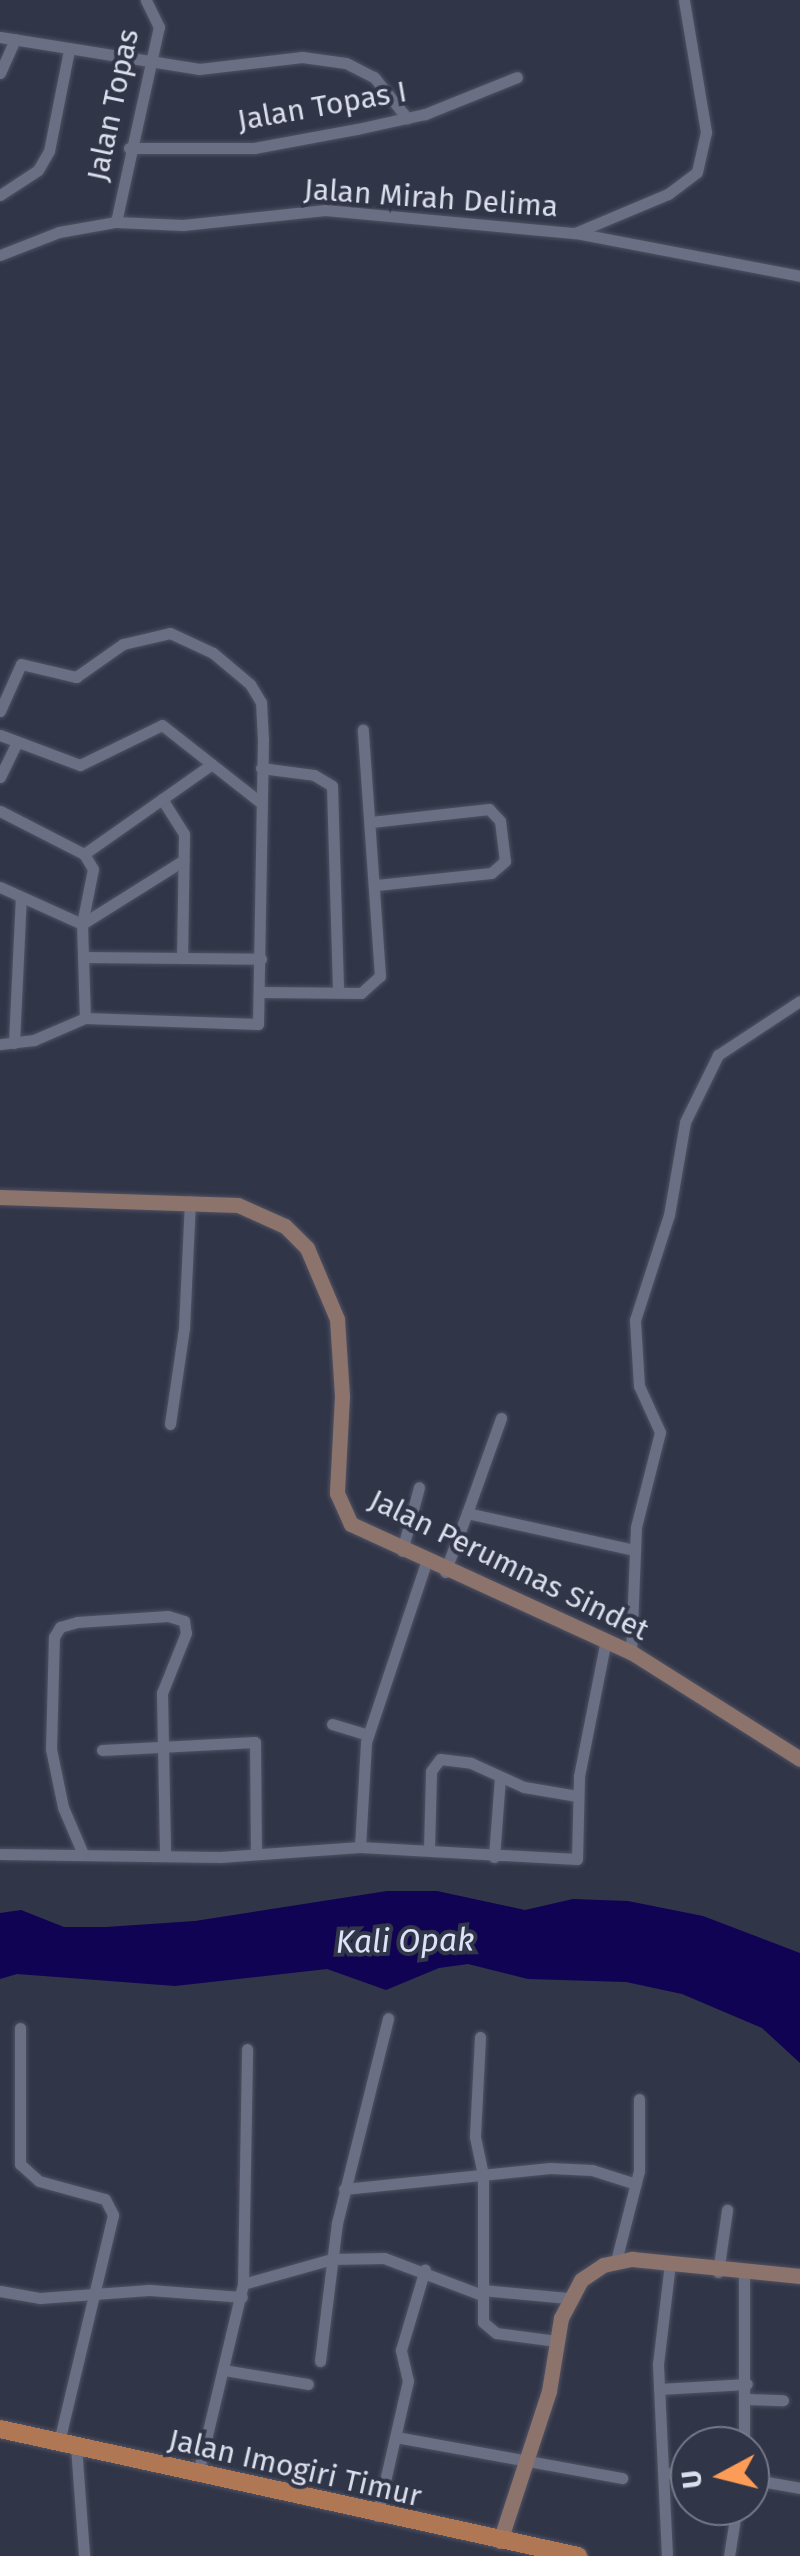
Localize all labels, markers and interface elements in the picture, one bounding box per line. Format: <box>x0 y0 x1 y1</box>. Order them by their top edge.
street label: Jalan Topas <box>79 26 147 184</box>
street label: Jalan Topas I <box>234 73 410 139</box>
street label: Jalan Mirah Delima <box>303 171 559 225</box>
street label: Jalan Perumnas Sindet <box>363 1482 655 1648</box>
water label: Kali Opak <box>335 1921 475 1961</box>
street label: Jalan Imogiri Timur <box>165 2421 425 2515</box>
north arrow <box>670 2426 770 2526</box>
text: U <box>674 2468 709 2491</box>

